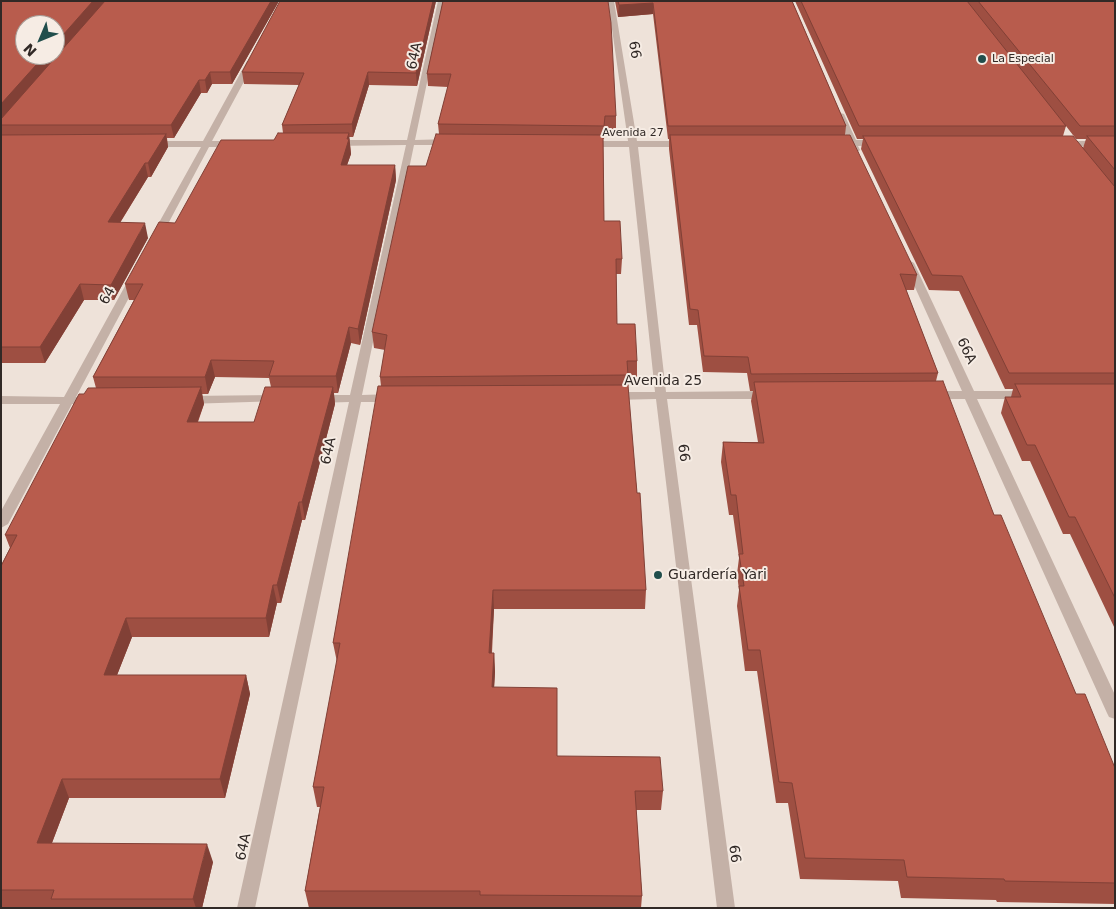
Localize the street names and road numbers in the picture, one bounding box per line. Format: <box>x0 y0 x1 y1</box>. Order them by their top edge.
street label: 66 <box>624 40 644 60</box>
street label: 64A <box>404 41 426 71</box>
street label: Avenida 27 <box>602 126 664 140</box>
street label: 64 <box>96 284 120 308</box>
street label: 66A <box>953 335 979 367</box>
street label: Avenida 25 <box>624 373 702 389</box>
street label: 64A <box>318 436 340 466</box>
street label: 66 <box>674 443 692 463</box>
street label: 64A <box>233 832 255 862</box>
street label: 66 <box>725 844 743 864</box>

